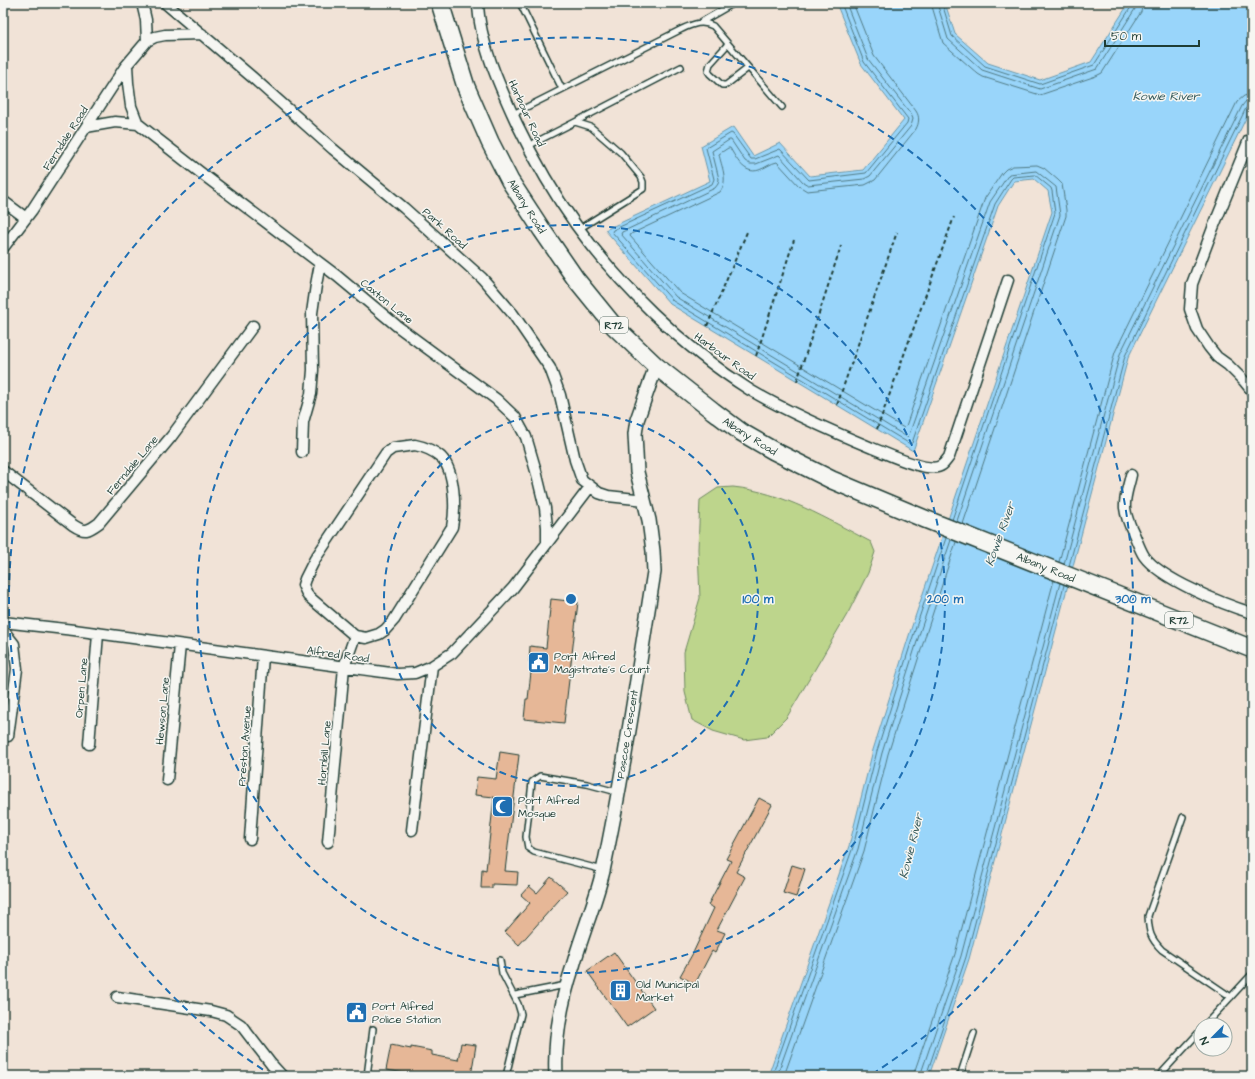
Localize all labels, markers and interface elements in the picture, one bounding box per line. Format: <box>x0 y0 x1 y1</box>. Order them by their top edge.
scale bar <box>1105 22 1199 48</box>
text: 50 m <box>1111 28 1142 45</box>
street label: Harbour Road <box>505 77 549 149</box>
water label: Kowie River <box>1133 88 1201 105</box>
street label: Ferndale Road <box>39 103 92 173</box>
street label: Albany Road <box>503 176 549 237</box>
street label: Park Road <box>419 204 470 253</box>
street label: Caxton Lane <box>357 275 416 327</box>
road number: R72 <box>600 317 628 333</box>
street label: Harbour Road <box>691 329 759 384</box>
street label: Albany Road <box>719 414 780 460</box>
street label: Ferndale Lane <box>103 432 162 498</box>
water label: Kowie River <box>981 499 1020 568</box>
street label: Albany Road <box>1014 549 1078 587</box>
text: 100 m <box>743 591 774 608</box>
text: 200 m <box>926 591 964 608</box>
text: 300 m <box>1114 591 1151 608</box>
centre of rings <box>564 592 578 606</box>
road number: R72 <box>1165 612 1193 628</box>
street label: Alfred Road <box>306 643 370 666</box>
public building icon: Port Alfred Magistrate's Court <box>526 649 552 675</box>
place label: Port Alfred Magistrate's Court <box>554 649 650 678</box>
street label: Orpen Lane <box>71 657 92 719</box>
street label: Hewson Lane <box>152 677 173 745</box>
street label: Pascoe Crescent <box>613 688 642 780</box>
street label: Preston Avenue <box>234 705 255 787</box>
street label: Hornbill Lane <box>314 720 335 786</box>
mosque icon: Port Alfred Mosque <box>490 793 516 819</box>
place label: Port Alfred Mosque <box>518 793 579 821</box>
water label: Kowie River <box>895 810 928 880</box>
building icon: Old Municipal Market <box>608 977 634 1003</box>
place label: Old Municipal Market <box>636 977 699 1005</box>
public building icon: Port Alfred Police Station <box>344 999 370 1025</box>
place label: Port Alfred Police Station <box>372 999 441 1027</box>
north arrow <box>1193 1017 1233 1057</box>
text: N <box>1196 1035 1213 1047</box>

